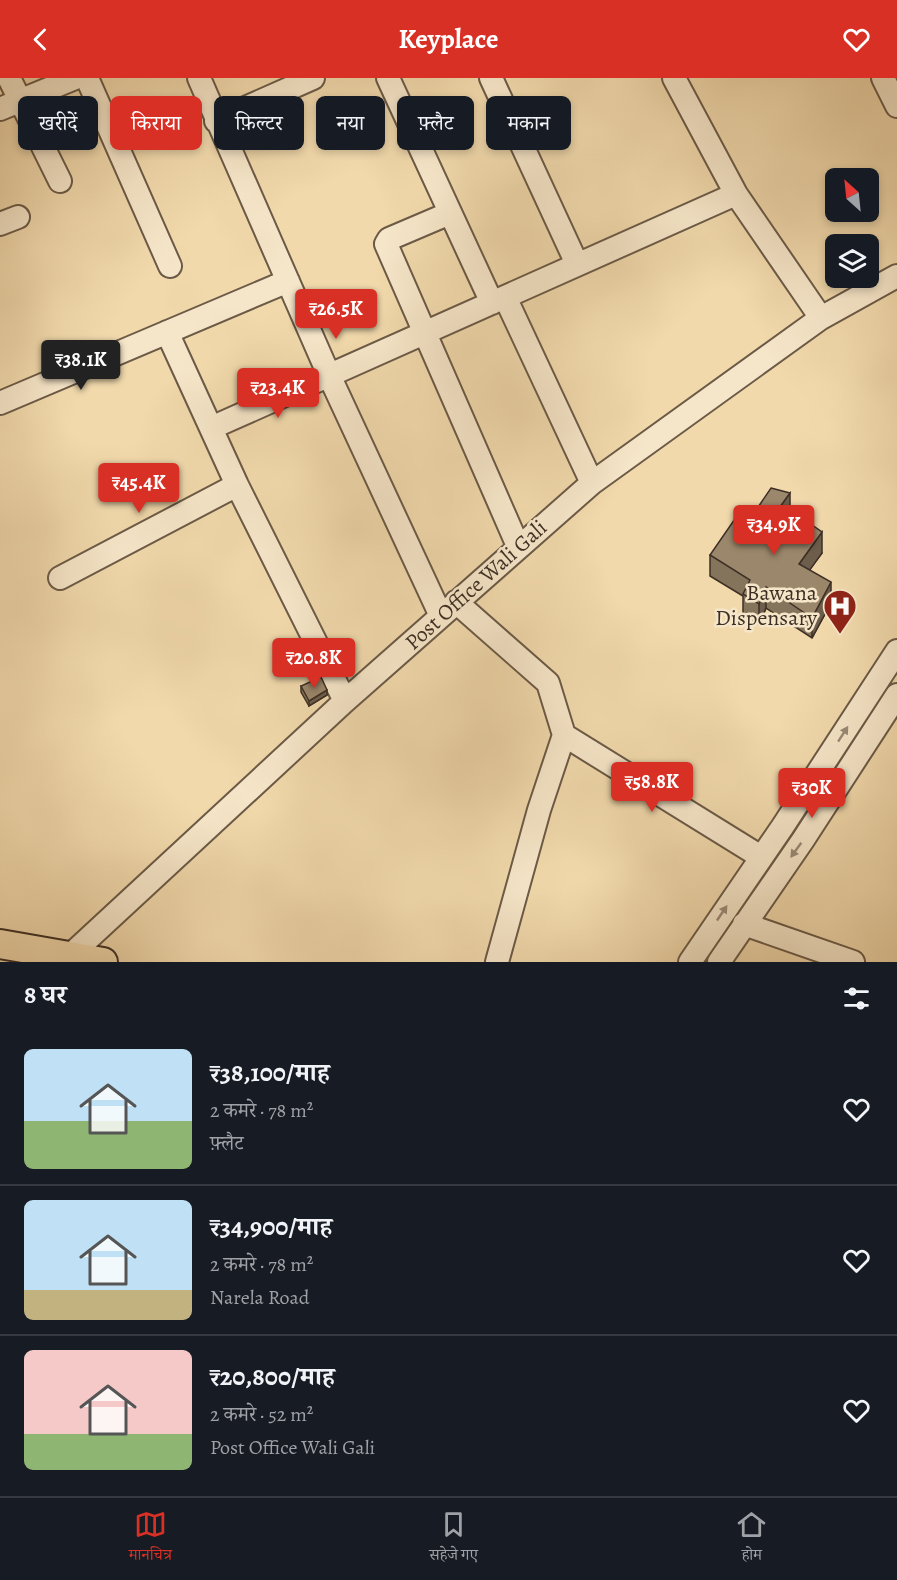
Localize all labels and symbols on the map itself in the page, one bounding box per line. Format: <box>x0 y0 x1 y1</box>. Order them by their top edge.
north arrow <box>825 168 879 222</box>
pin: ₹26.5K <box>287 289 385 340</box>
pin: ₹38.1K <box>32 340 130 391</box>
pin: ₹23.4K <box>229 368 327 419</box>
pin: ₹45.4K <box>90 463 188 514</box>
pin: ₹34.9K <box>725 505 823 556</box>
street label: Post Office Wali Gali <box>398 513 554 657</box>
place label: Bawana Dispensary <box>715 578 818 633</box>
hospital icon: Bawana Dispensary <box>822 588 858 635</box>
pin: ₹20.8K <box>265 638 363 689</box>
one-way arrow <box>837 727 849 743</box>
pin: ₹58.8K <box>603 762 701 813</box>
pin: ₹30K <box>776 768 848 819</box>
one-way arrow <box>790 841 802 857</box>
one-way arrow <box>716 906 728 922</box>

